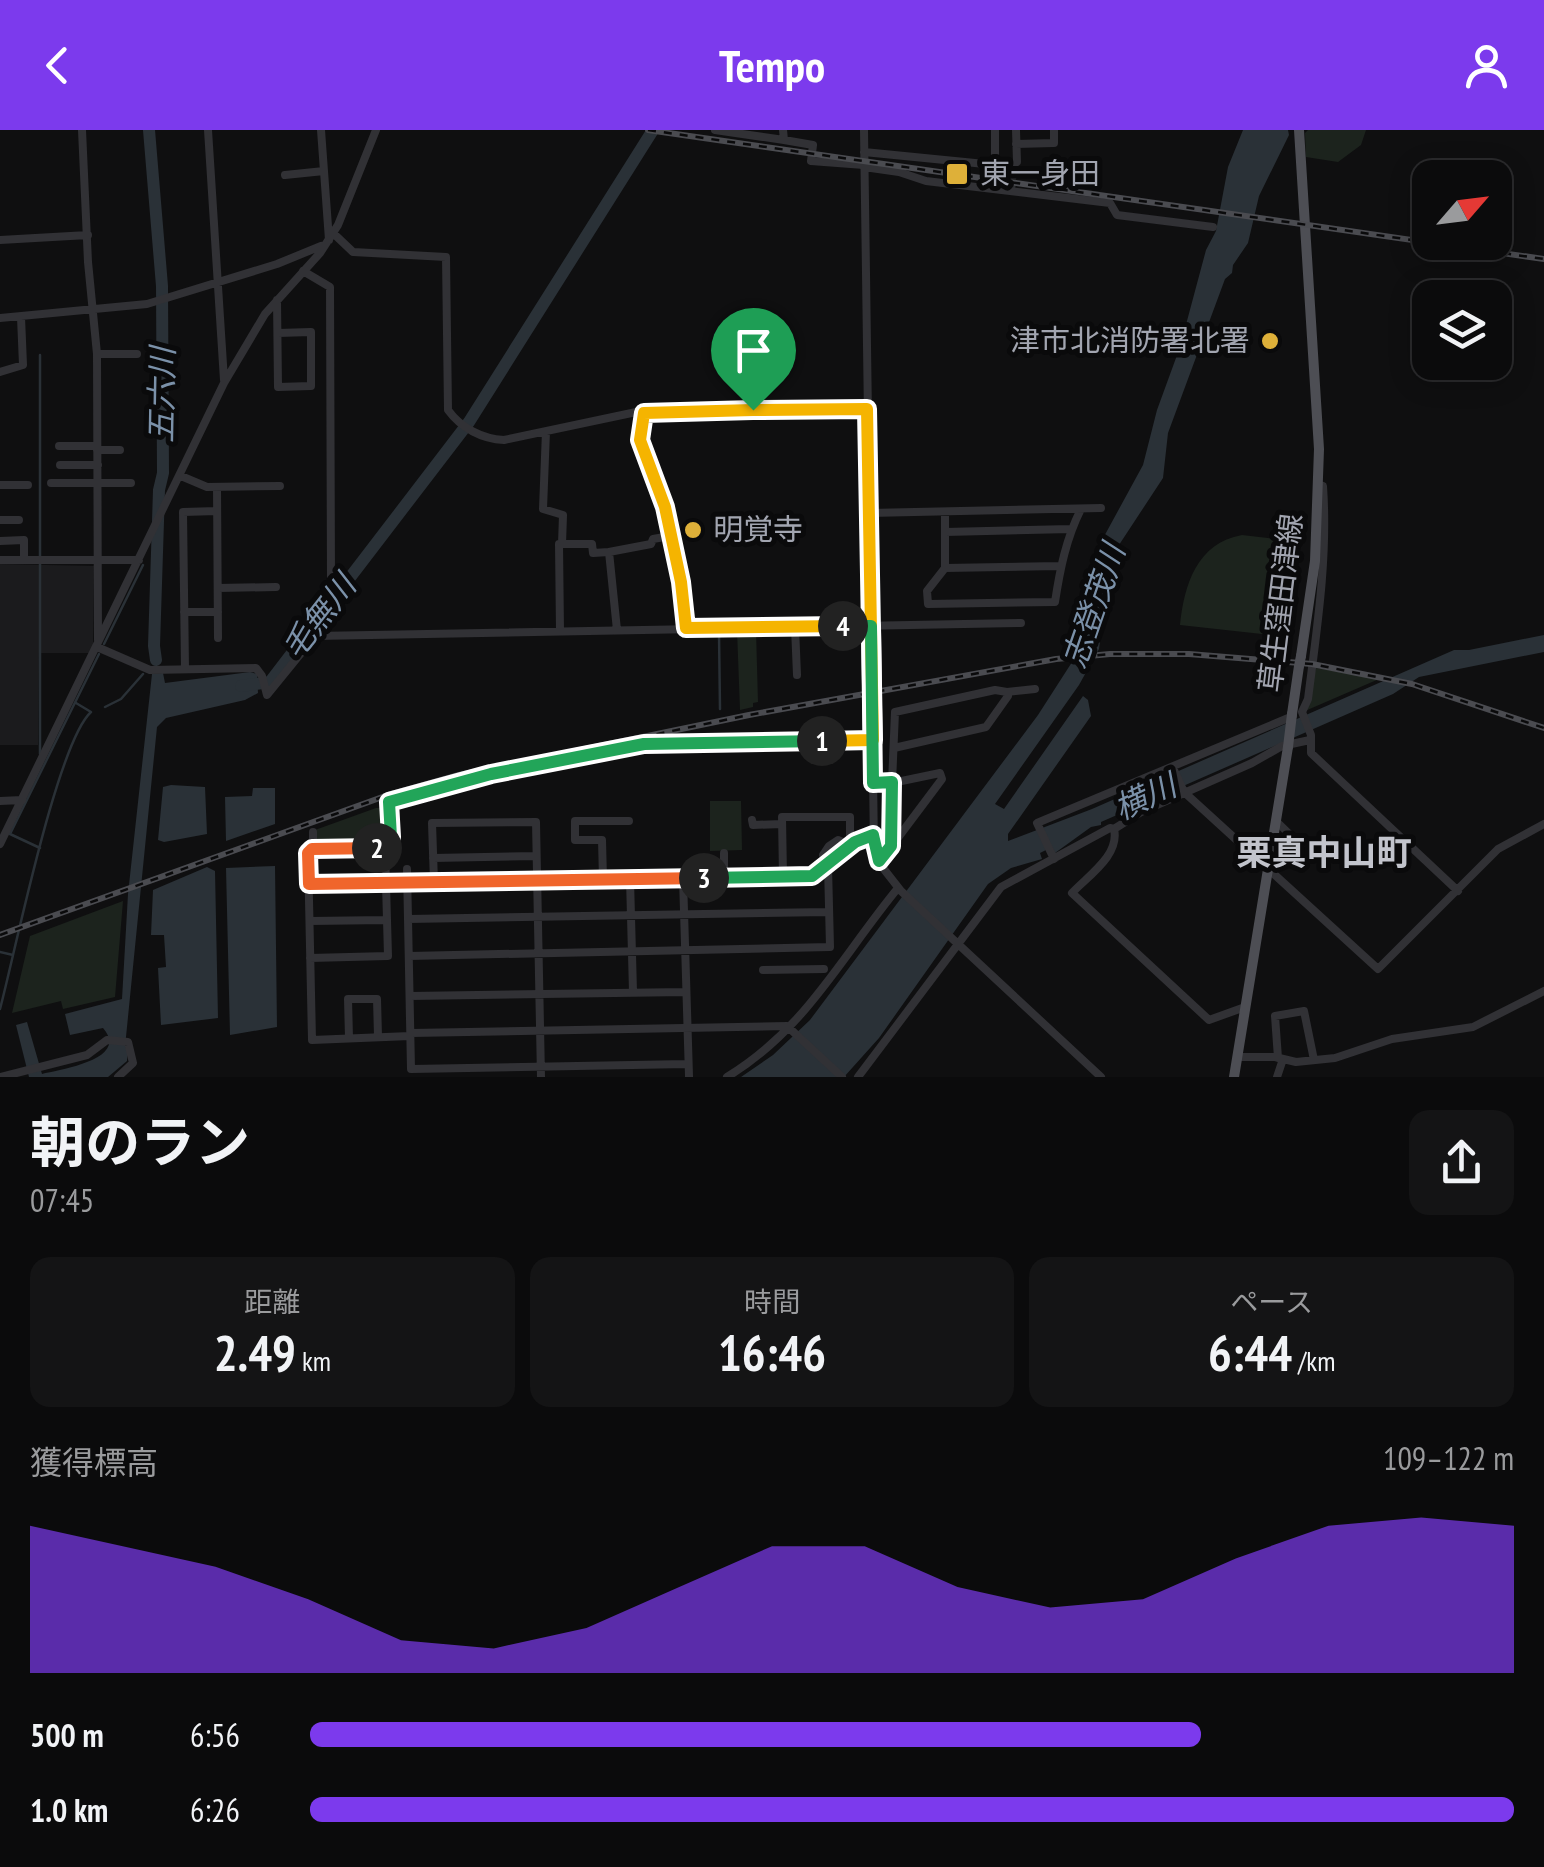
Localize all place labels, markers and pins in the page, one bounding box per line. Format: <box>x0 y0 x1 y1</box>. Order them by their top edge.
place label: 東一身田 <box>980 153 1100 192</box>
marker: 東一身田 <box>944 161 970 187</box>
pin <box>711 308 796 411</box>
place label: 津市北消防署北署 <box>1010 320 1250 359</box>
marker: 津市北消防署北署 <box>1259 330 1281 352</box>
place label: 明覚寺 <box>713 509 803 548</box>
marker: 明覚寺 <box>682 519 704 541</box>
pin: 4 <box>818 601 868 651</box>
pin: 1 <box>797 716 847 766</box>
pin: 2 <box>352 823 402 873</box>
pin: 3 <box>679 853 729 903</box>

